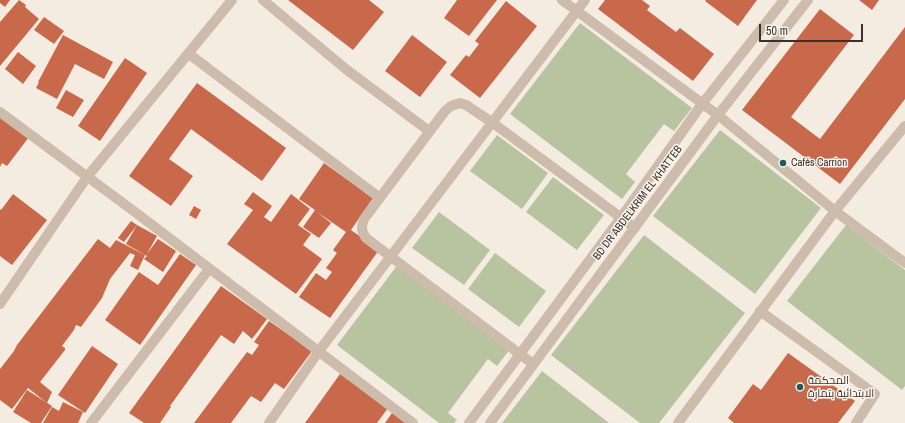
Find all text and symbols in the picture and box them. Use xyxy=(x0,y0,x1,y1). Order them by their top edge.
scale bar xyxy=(761,16,865,42)
text: 50 m xyxy=(766,23,788,39)
street label: BD DR ABDELKRIM EL KHATTEB xyxy=(591,143,685,263)
place label: Cafés Carrion xyxy=(791,156,847,170)
marker: Cafés Carrion xyxy=(778,158,788,168)
place label: المحكمة الابتدائية بتمارة xyxy=(808,374,874,400)
marker: المحكمة الابتدائية بتمارة xyxy=(795,382,805,392)

